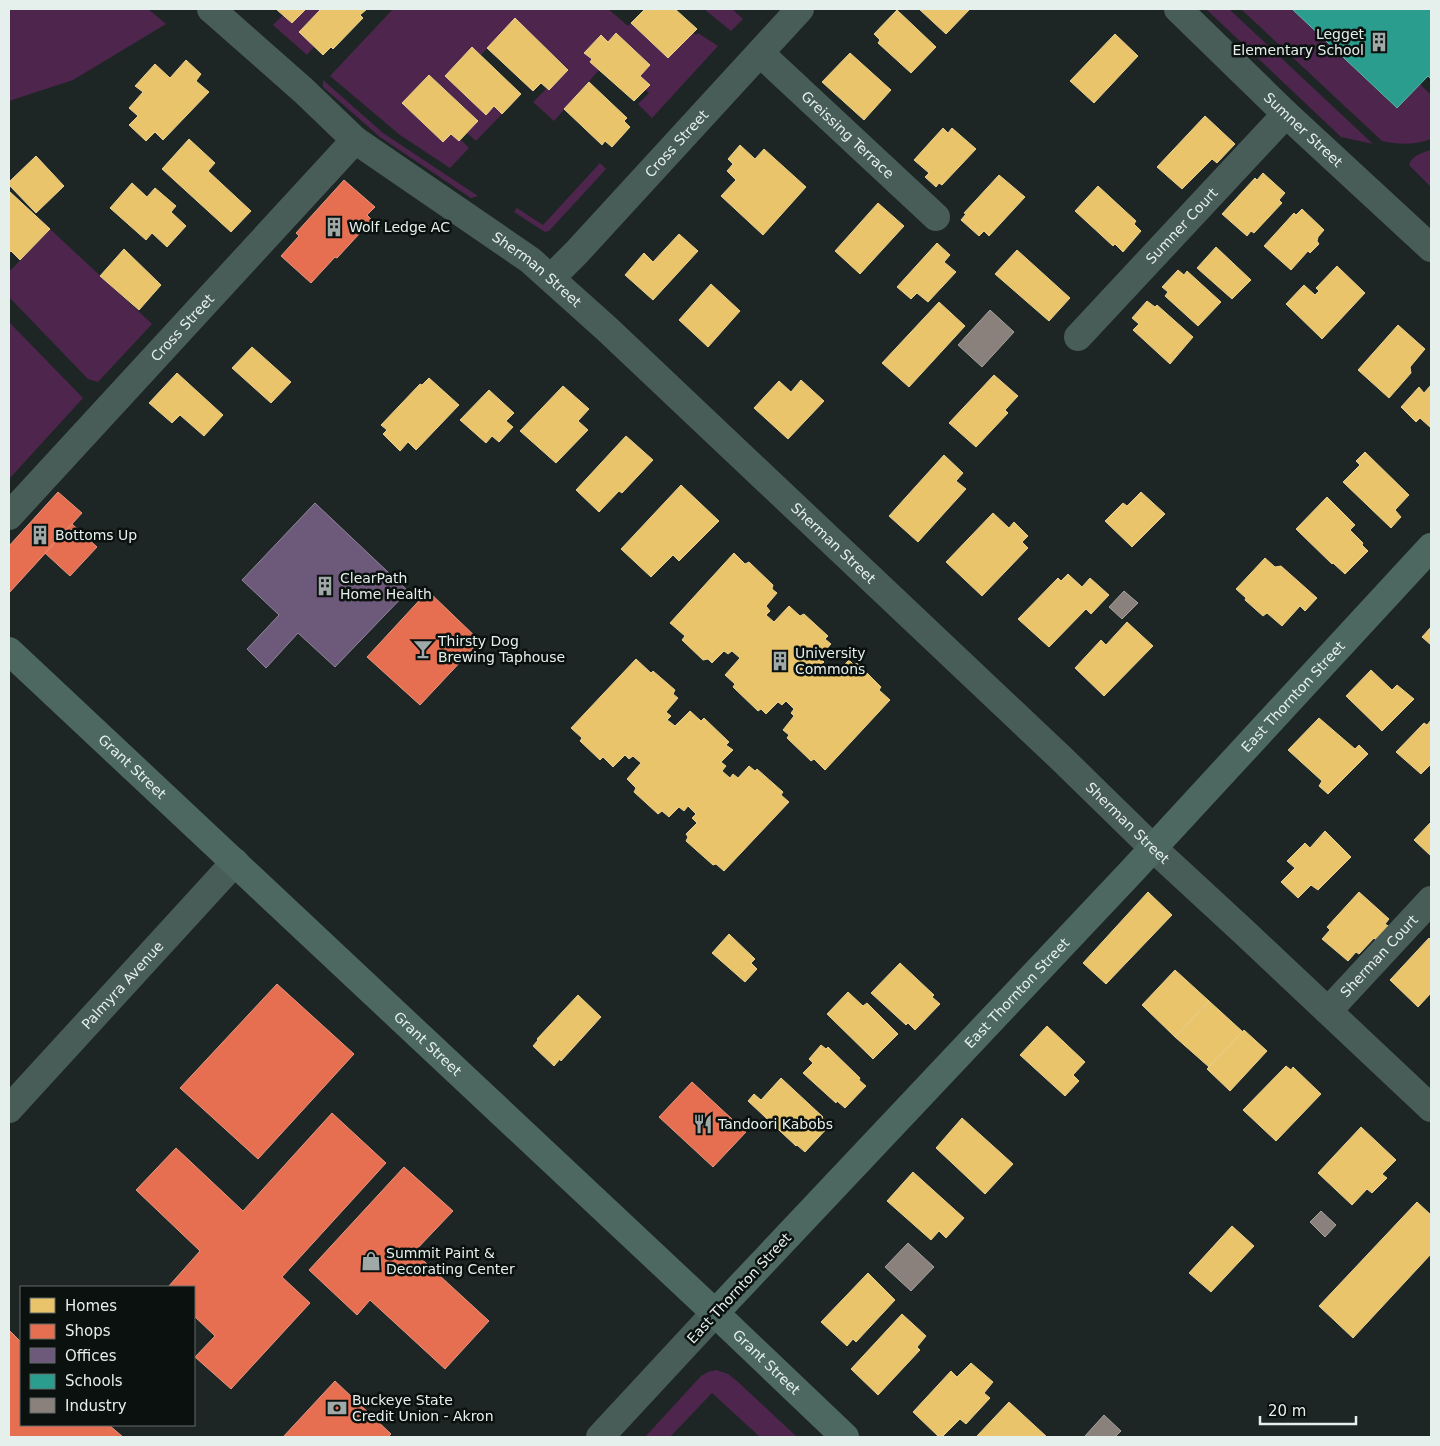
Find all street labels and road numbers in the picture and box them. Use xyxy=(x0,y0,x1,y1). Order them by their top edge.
street label: Greissing Terrace xyxy=(798,88,897,182)
street label: Sumner Street xyxy=(1261,89,1346,171)
street label: Cross Street xyxy=(642,106,712,180)
street label: Sumner Court xyxy=(1143,184,1221,267)
street label: Sherman Street xyxy=(489,229,585,310)
street label: Cross Street xyxy=(148,290,218,364)
street label: Sherman Street xyxy=(788,500,879,587)
street label: East Thornton Street xyxy=(1238,637,1348,755)
street label: Grant Street xyxy=(95,731,170,802)
street label: Sherman Street xyxy=(1083,779,1173,867)
street label: Sherman Court xyxy=(1337,911,1421,1000)
street label: East Thornton Street xyxy=(961,934,1073,1051)
street label: Palmyra Avenue xyxy=(78,938,166,1032)
street label: Grant Street xyxy=(391,1008,465,1079)
street label: East Thornton Street xyxy=(684,1229,795,1346)
street label: Grant Street xyxy=(730,1326,804,1398)

